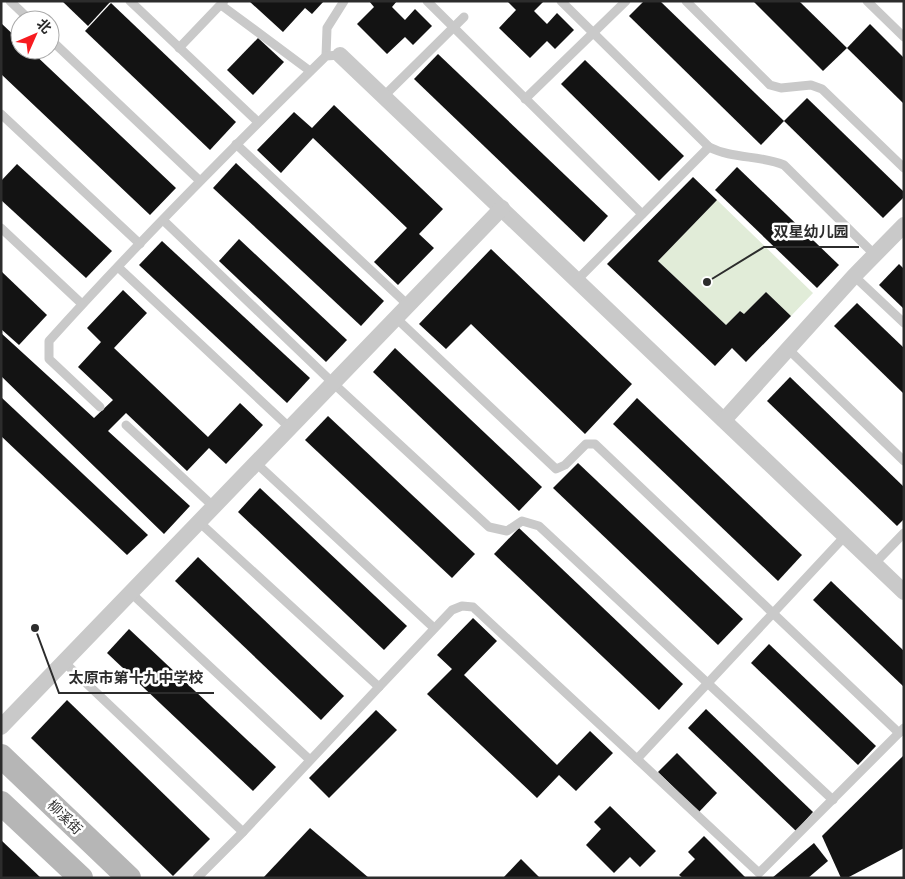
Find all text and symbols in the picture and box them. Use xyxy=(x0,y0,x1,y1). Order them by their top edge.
north arrow xyxy=(10,10,60,60)
text: 北 xyxy=(34,15,55,36)
callout: 双星幼儿园 xyxy=(764,217,859,247)
text: 双星幼儿园 xyxy=(773,223,849,241)
callout: 太原市第十九中学校 xyxy=(59,663,214,693)
text: 太原市第十九中学校 xyxy=(68,669,204,687)
street label: 柳溪街 xyxy=(44,797,86,837)

